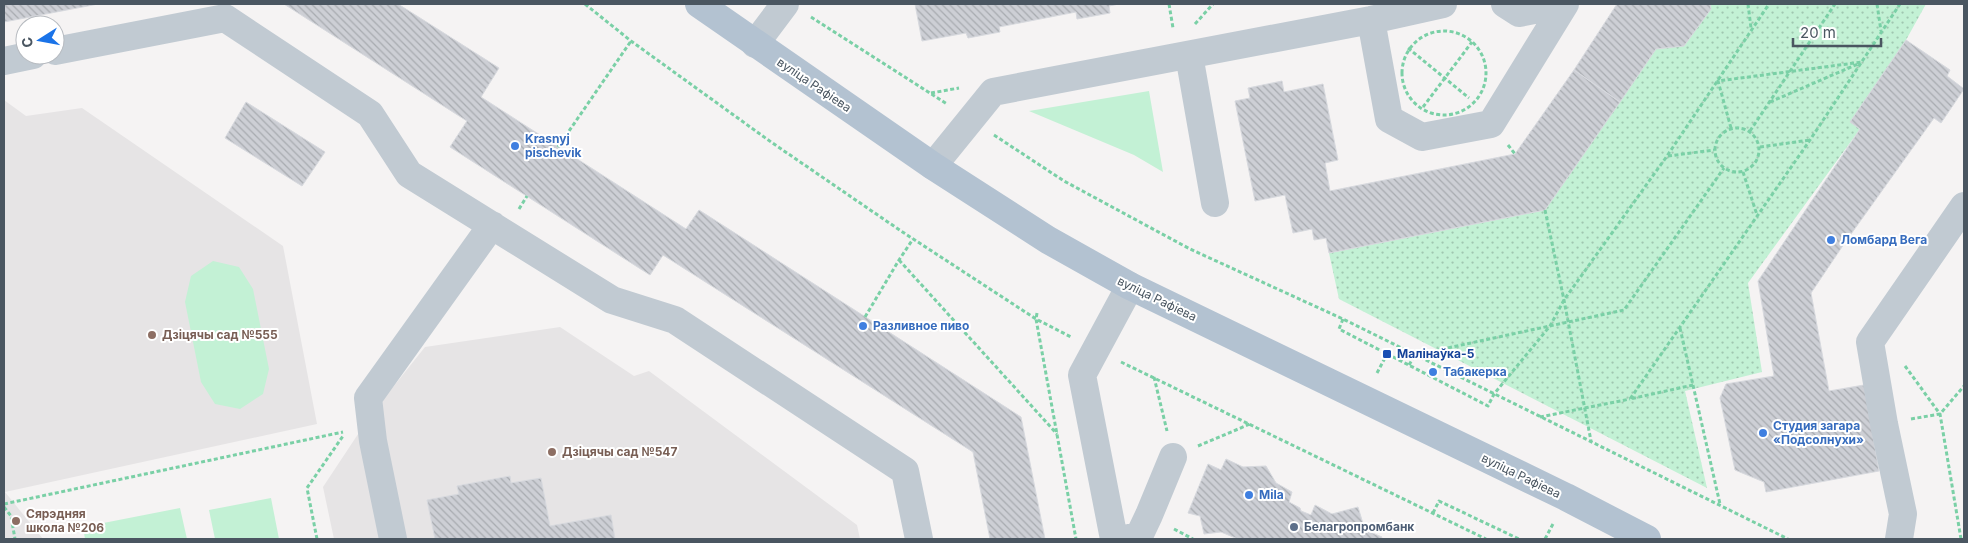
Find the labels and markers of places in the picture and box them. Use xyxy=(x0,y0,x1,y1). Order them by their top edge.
place label: Krasnyj pischevik xyxy=(525,131,581,160)
marker: Krasnyj pischevik xyxy=(509,140,521,152)
place label: Ломбард Вега xyxy=(1841,232,1927,247)
marker: Ломбард Вега xyxy=(1825,234,1837,246)
place label: Разливное пиво xyxy=(873,318,969,333)
marker: Разливное пиво xyxy=(857,320,869,332)
place label: Дзіцячы сад №555 xyxy=(162,327,278,342)
marker: Дзіцячы сад №555 xyxy=(146,329,158,341)
place label: Малінаўка-5 xyxy=(1397,346,1475,361)
marker: Малінаўка-5 xyxy=(1381,348,1393,360)
place label: Табакерка xyxy=(1443,364,1507,379)
marker: Табакерка xyxy=(1427,366,1439,378)
place label: Студия загара «Подсолнухи» xyxy=(1773,418,1864,447)
marker: Студия загара «Подсолнухи» xyxy=(1757,427,1769,439)
place label: Дзіцячы сад №547 xyxy=(562,444,677,459)
marker: Дзіцячы сад №547 xyxy=(546,446,558,458)
place label: Mila xyxy=(1259,487,1284,502)
marker: Mila xyxy=(1243,489,1255,501)
place label: Сярэдняя школа №206 xyxy=(26,506,104,535)
marker: Сярэдняя школа №206 xyxy=(10,515,22,527)
place label: Белагропромбанк xyxy=(1304,519,1414,534)
marker: Белагропромбанк xyxy=(1288,521,1300,533)

